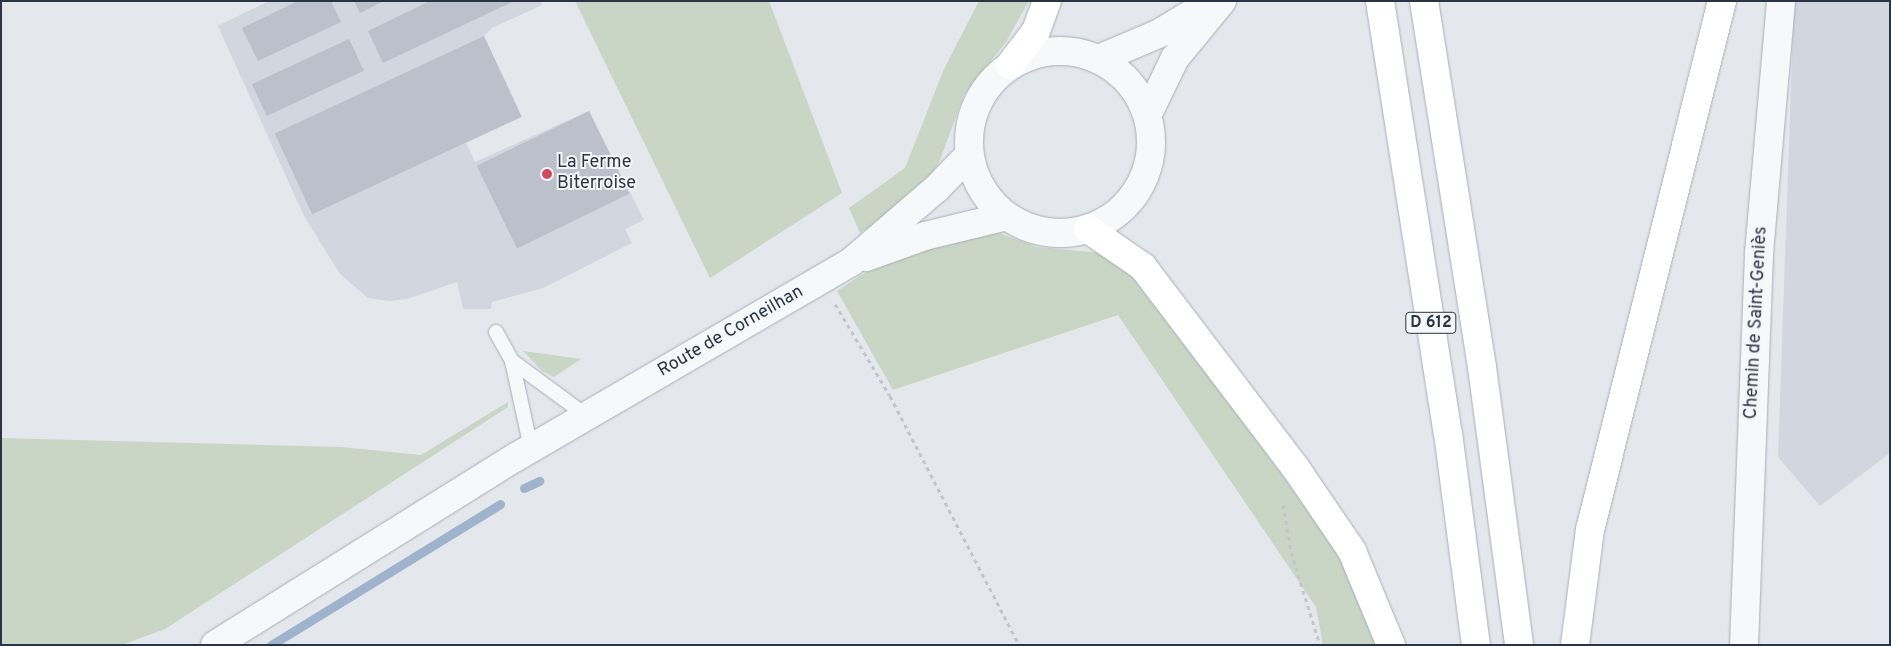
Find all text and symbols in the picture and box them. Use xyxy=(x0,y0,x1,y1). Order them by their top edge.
place label: La Ferme Biterroise xyxy=(557,153,636,195)
marker: La Ferme Biterroise xyxy=(541,168,553,180)
street label: Chemin de Saint-Geniès xyxy=(1741,226,1773,420)
street label: Route de Corneilhan xyxy=(654,282,808,382)
road number: D 612 xyxy=(1405,309,1457,336)

